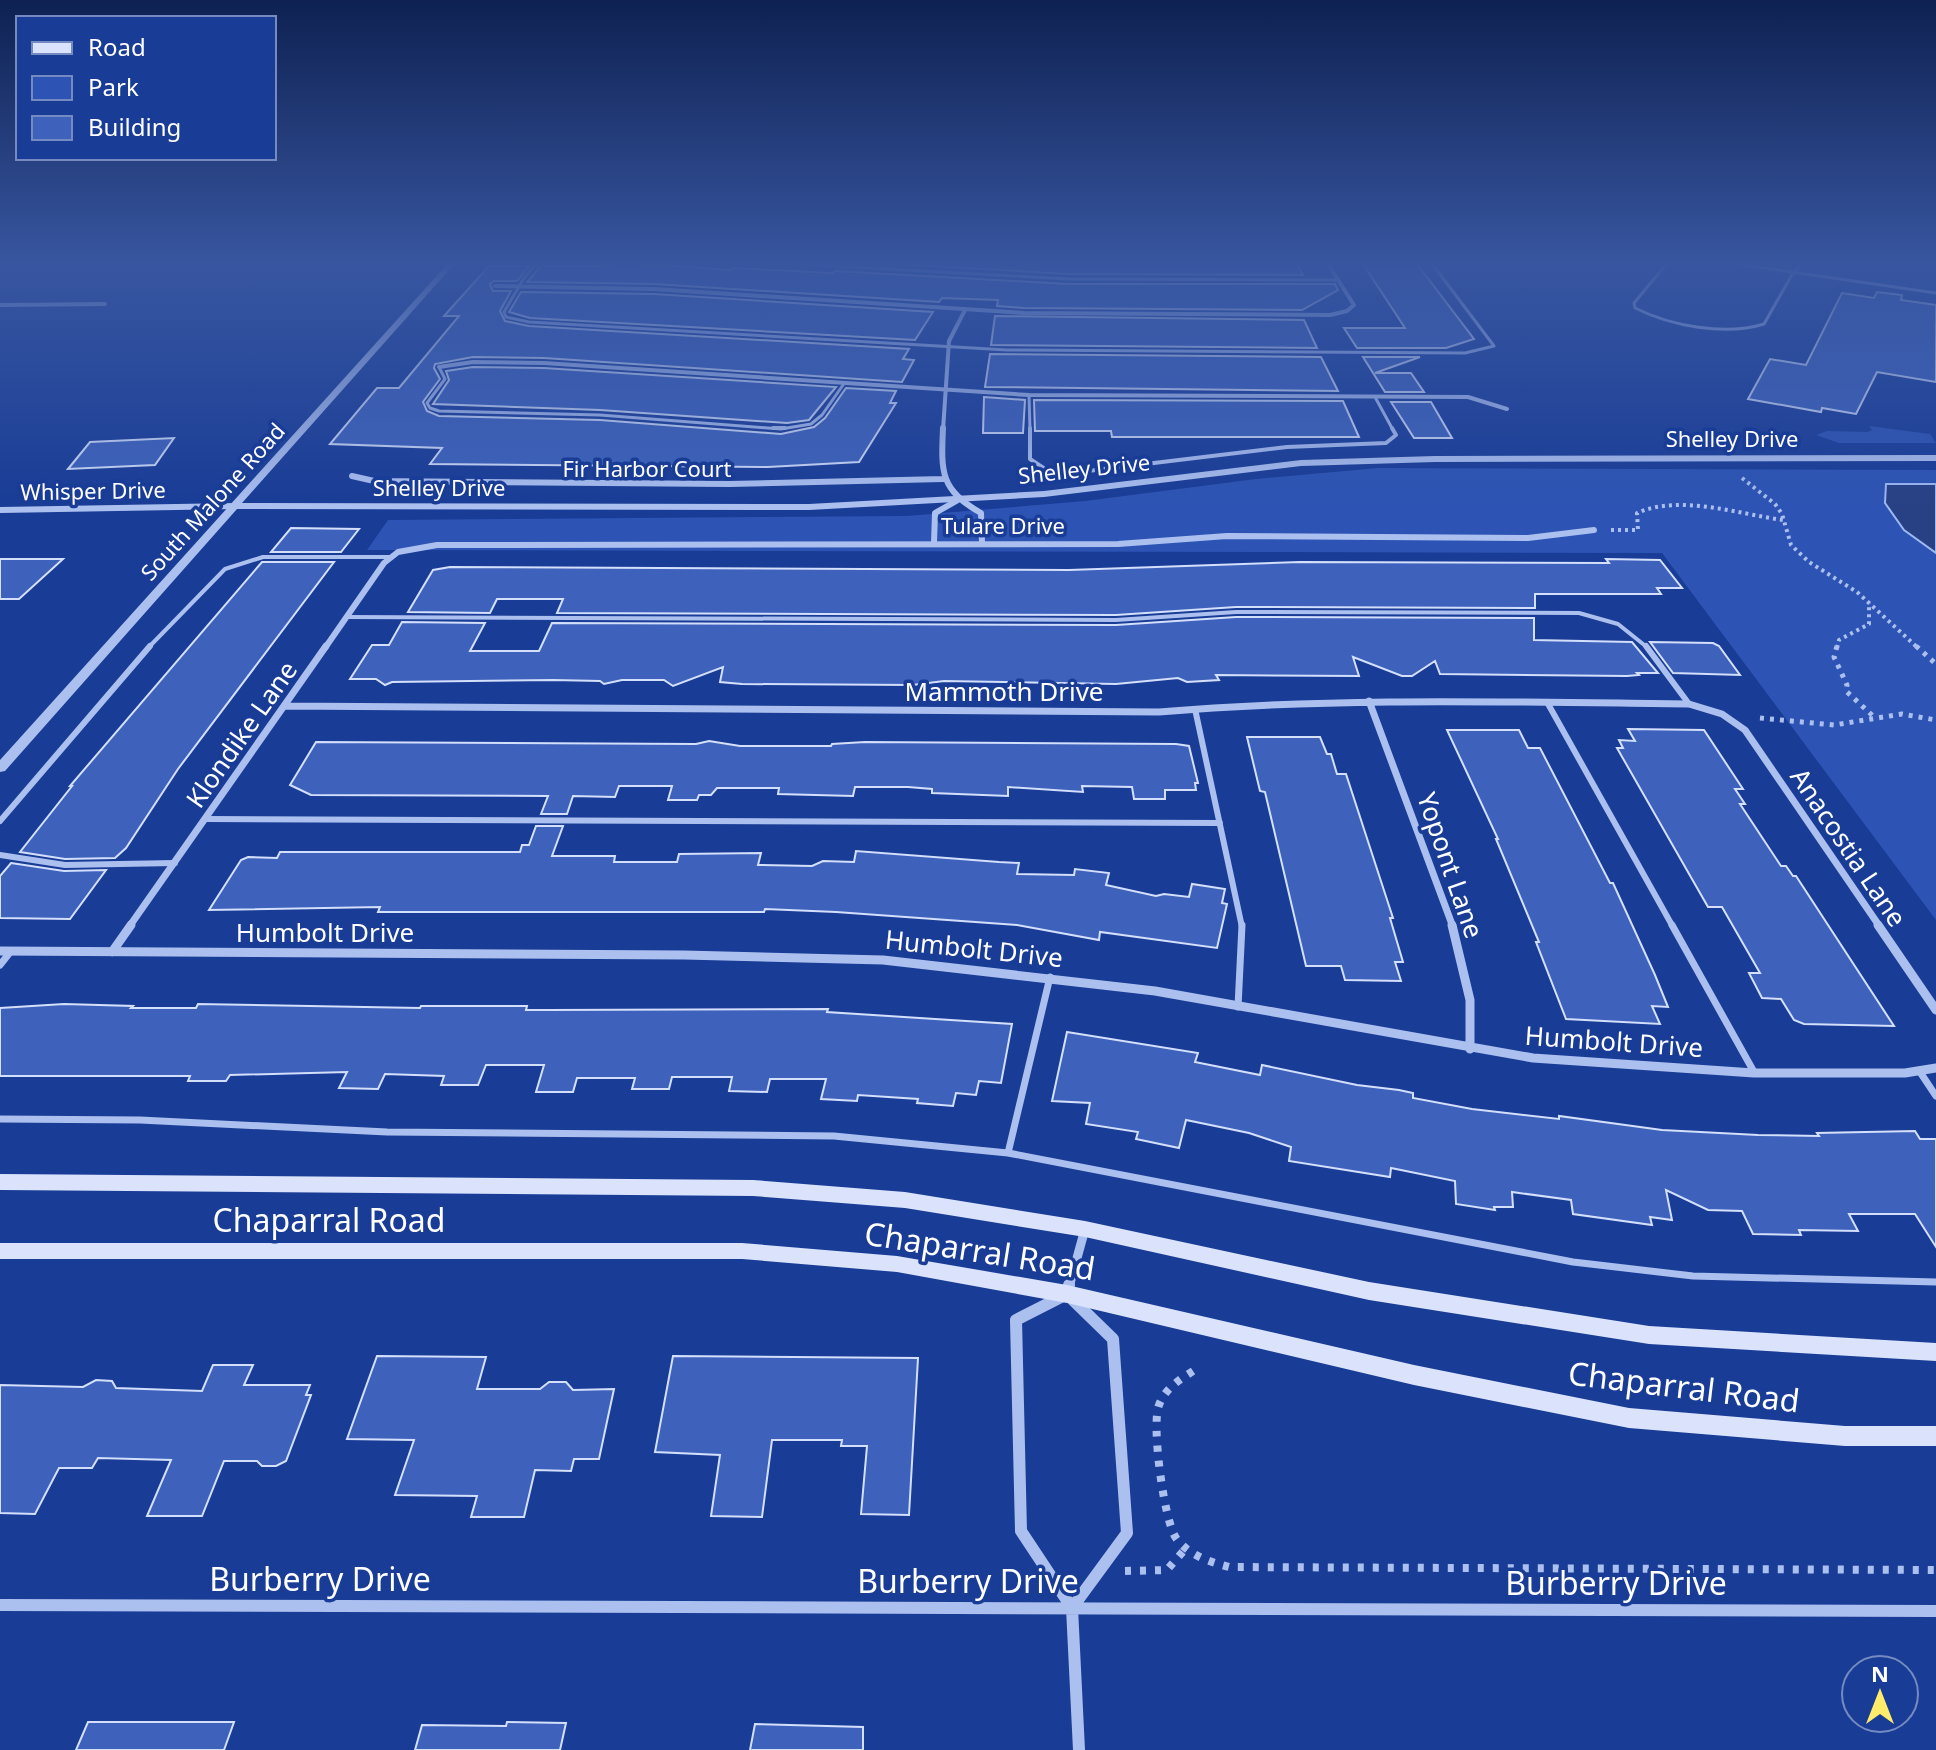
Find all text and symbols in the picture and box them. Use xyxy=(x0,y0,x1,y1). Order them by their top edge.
legend xyxy=(16,16,276,160)
text: Road xyxy=(88,30,146,63)
text: Park xyxy=(88,70,139,103)
text: Building xyxy=(88,110,181,143)
street label: South Malone Road xyxy=(133,416,291,586)
street label: Shelley Drive xyxy=(1666,423,1798,453)
street label: Shelley Drive xyxy=(1016,446,1152,490)
street label: Fir Harbor Court xyxy=(562,453,732,483)
street label: Shelley Drive xyxy=(373,472,505,502)
street label: Whisper Drive xyxy=(20,474,166,506)
street label: Tulare Drive xyxy=(941,510,1065,540)
street label: Klondike Lane xyxy=(177,653,305,815)
street label: Mammoth Drive xyxy=(904,673,1104,709)
street label: Anacostia Lane xyxy=(1783,761,1915,933)
street label: Yopont Lane xyxy=(1409,787,1493,943)
street label: Humbolt Drive xyxy=(236,914,414,950)
street label: Humbolt Drive xyxy=(883,921,1065,975)
street label: Humbolt Drive xyxy=(1524,1017,1704,1065)
street label: Chaparral Road xyxy=(213,1198,445,1241)
street label: Chaparral Road xyxy=(862,1211,1098,1289)
street label: Chaparral Road xyxy=(1566,1350,1802,1422)
street label: Burberry Drive xyxy=(209,1557,431,1600)
street label: Burberry Drive xyxy=(857,1559,1079,1602)
street label: Burberry Drive xyxy=(1505,1561,1727,1604)
north arrow xyxy=(1840,1654,1920,1734)
text: N xyxy=(1871,1658,1889,1688)

